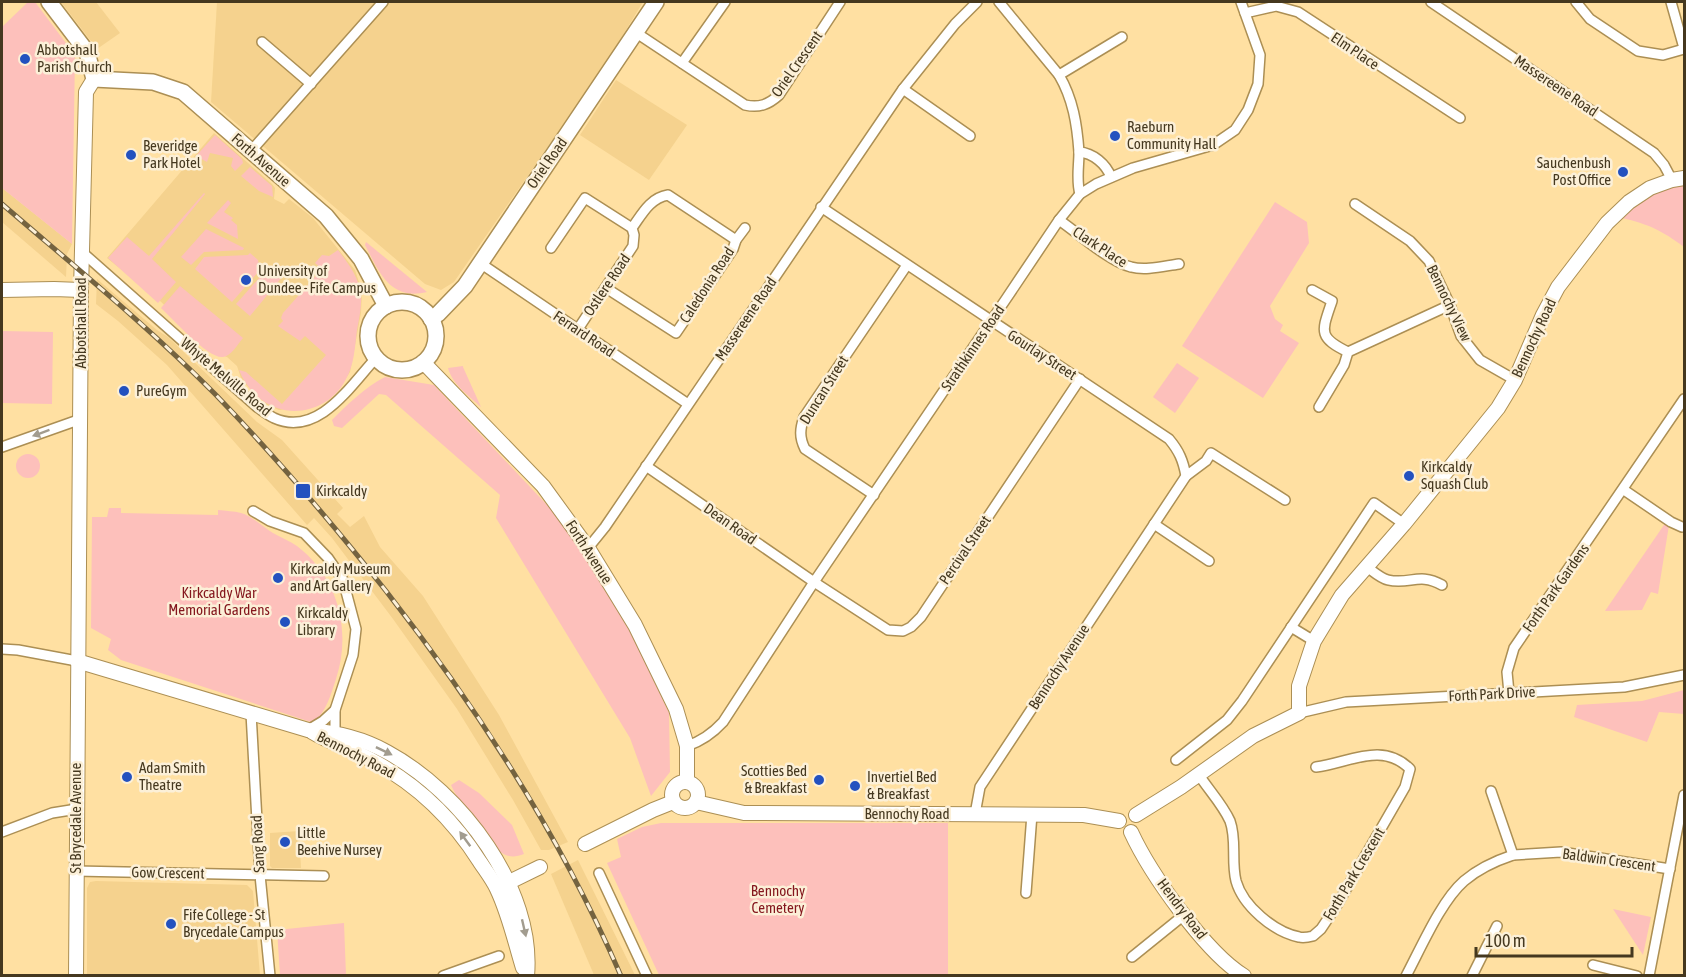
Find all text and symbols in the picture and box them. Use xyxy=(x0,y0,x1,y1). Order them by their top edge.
street label: Oriel Crescent xyxy=(768,27,826,100)
street label: Elm Place xyxy=(1328,28,1383,73)
place label: Abbotshall Parish Church xyxy=(37,41,112,75)
street label: Massereene Road xyxy=(1511,51,1601,120)
marker: Abbotshall Parish Church xyxy=(18,52,32,66)
place label: Raeburn Community Hall xyxy=(1127,118,1217,152)
marker: Raeburn Community Hall xyxy=(1108,129,1122,143)
street label: Forth Avenue xyxy=(228,130,294,190)
street label: Oriel Road xyxy=(523,134,570,191)
place label: Beveridge Park Hotel xyxy=(143,137,201,171)
marker: Beveridge Park Hotel xyxy=(124,148,138,162)
place label: Sauchenbush Post Office xyxy=(1537,154,1611,188)
marker: Sauchenbush Post Office xyxy=(1616,165,1630,179)
street label: Clark Place xyxy=(1070,223,1131,271)
street label: Caledonia Road xyxy=(676,244,737,326)
street label: Ostlere Road xyxy=(580,251,633,319)
place label: University of Dundee - Fife Campus xyxy=(258,262,376,296)
street label: Bennochy View xyxy=(1424,262,1475,344)
marker: University of Dundee - Fife Campus xyxy=(239,273,253,287)
street label: Massereene Road xyxy=(711,274,780,364)
street label: Abbotshall Road xyxy=(72,277,89,369)
street label: Bennochy Road xyxy=(1508,296,1559,380)
street label: Strathkinnes Road xyxy=(938,301,1008,394)
street label: Ferrard Road xyxy=(550,307,618,360)
street label: Gourlay Street xyxy=(1005,326,1080,383)
street label: Whyte Melville Road xyxy=(178,334,275,419)
street label: Duncan Street xyxy=(796,352,851,427)
place label: PureGym xyxy=(136,382,187,399)
marker: PureGym xyxy=(117,384,131,398)
one-way arrow xyxy=(32,429,50,439)
place label: Kirkcaldy Squash Club xyxy=(1421,458,1488,492)
marker: Kirkcaldy Squash Club xyxy=(1402,469,1416,483)
marker: Kirkcaldy xyxy=(294,482,312,500)
place label: Kirkcaldy xyxy=(316,482,367,499)
street label: Dean Road xyxy=(701,499,760,548)
street label: Percival Street xyxy=(935,512,994,587)
street label: Forth Avenue xyxy=(563,517,616,587)
street label: Forth Park Gardens xyxy=(1519,540,1592,635)
place label: Kirkcaldy Museum and Art Gallery xyxy=(290,560,391,594)
marker: Kirkcaldy Museum and Art Gallery xyxy=(271,571,285,585)
park label: Kirkcaldy War Memorial Gardens xyxy=(168,584,270,618)
place label: Kirkcaldy Library xyxy=(297,604,348,638)
marker: Kirkcaldy Library xyxy=(278,615,292,629)
street label: Bennochy Avenue xyxy=(1025,621,1093,712)
street label: Forth Park Drive xyxy=(1448,683,1536,704)
street label: Bennochy Road xyxy=(314,728,398,781)
one-way arrow xyxy=(375,746,392,755)
place label: Adam Smith Theatre xyxy=(139,759,205,793)
street label: St Brycedale Avenue xyxy=(67,762,84,873)
place label: Scotties Bed & Breakfast xyxy=(741,762,807,796)
place label: Invertiel Bed & Breakfast xyxy=(867,768,937,802)
marker: Adam Smith Theatre xyxy=(120,770,134,784)
marker: Scotties Bed & Breakfast xyxy=(812,773,826,787)
marker: Invertiel Bed & Breakfast xyxy=(848,779,862,793)
street label: Bennochy Road xyxy=(864,805,950,822)
street label: Sang Road xyxy=(248,815,267,873)
place label: Little Beehive Nursey xyxy=(297,824,382,858)
street label: Forth Park Crescent xyxy=(1319,824,1388,923)
one-way arrow xyxy=(459,832,471,848)
marker: Little Beehive Nursey xyxy=(278,835,292,849)
street label: Baldwin Crescent xyxy=(1561,845,1657,874)
street label: Gow Crescent xyxy=(131,863,205,882)
street label: Hendry Road xyxy=(1154,875,1211,942)
park label: Bennochy Cemetery xyxy=(751,882,805,916)
place label: Fife College - St Brycedale Campus xyxy=(183,906,284,940)
marker: Fife College - St Brycedale Campus xyxy=(164,917,178,931)
one-way arrow xyxy=(519,919,529,937)
scale bar xyxy=(1476,920,1632,958)
text: 100 m xyxy=(1485,930,1526,951)

